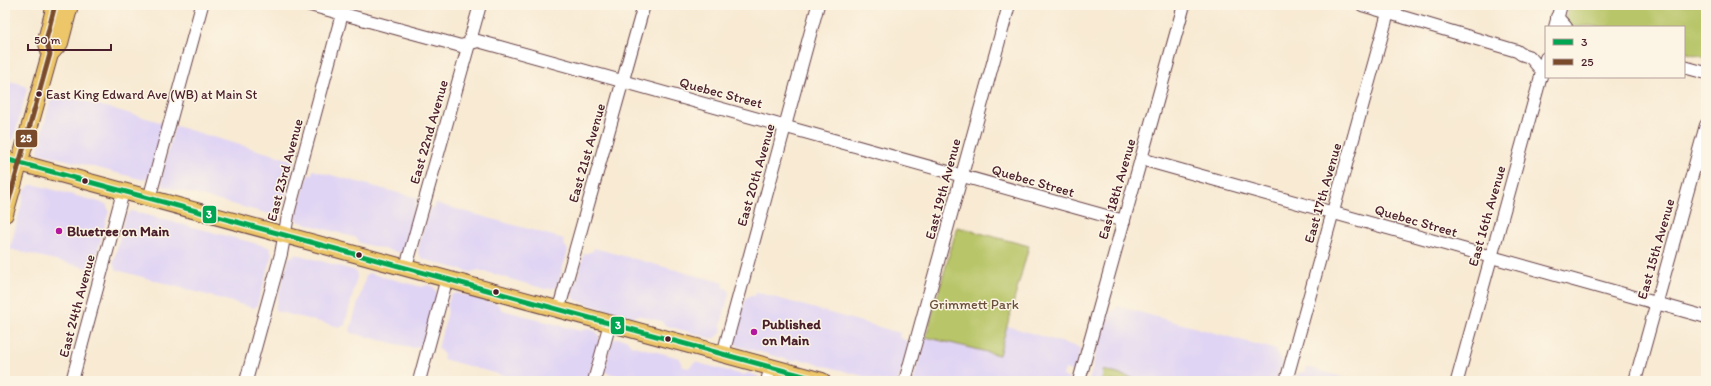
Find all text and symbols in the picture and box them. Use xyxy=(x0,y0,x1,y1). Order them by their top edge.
scale bar xyxy=(28,26,111,52)
legend xyxy=(1545,26,1685,78)
text: 50 m xyxy=(34,33,60,47)
text: 3 xyxy=(1581,35,1588,49)
text: 25 xyxy=(1581,55,1594,69)
street label: Quebec Street xyxy=(678,74,764,112)
street label: East 22nd Avenue xyxy=(406,78,452,186)
place label: East King Edward Ave (WB) at Main St xyxy=(46,87,258,102)
marker: East King Edward Ave (WB) at Main St xyxy=(34,89,44,99)
street label: East 21st Avenue xyxy=(565,101,609,205)
street label: East 23rd Avenue xyxy=(263,117,307,223)
street label: East 20th Avenue xyxy=(733,121,779,228)
line badge: 25 xyxy=(15,129,38,148)
text: 25 xyxy=(20,132,32,145)
street label: East 19th Avenue xyxy=(921,136,965,241)
street label: East 18th Avenue xyxy=(1094,136,1140,241)
street label: East 17th Avenue xyxy=(1301,141,1345,245)
street label: Quebec Street xyxy=(990,161,1076,201)
street label: East 16th Avenue xyxy=(1465,163,1510,268)
unlabelled marker xyxy=(80,176,90,186)
street label: East 15th Avenue xyxy=(1634,196,1679,301)
street label: Quebec Street xyxy=(1373,201,1459,241)
line badge: 3 xyxy=(202,205,217,224)
text: 3 xyxy=(206,208,212,221)
place label: Bluetree on Main xyxy=(67,223,170,240)
marker: Bluetree on Main xyxy=(54,226,64,236)
unlabelled marker xyxy=(354,250,364,260)
street label: East 24th Avenue xyxy=(55,252,99,359)
unlabelled marker xyxy=(491,287,501,297)
park label: Grimmett Park xyxy=(929,296,1019,313)
line badge: 3 xyxy=(610,316,625,335)
place label: Published on Main xyxy=(762,316,821,349)
text: 3 xyxy=(615,319,621,332)
marker: Published on Main xyxy=(749,327,759,337)
unlabelled marker xyxy=(663,334,673,344)

